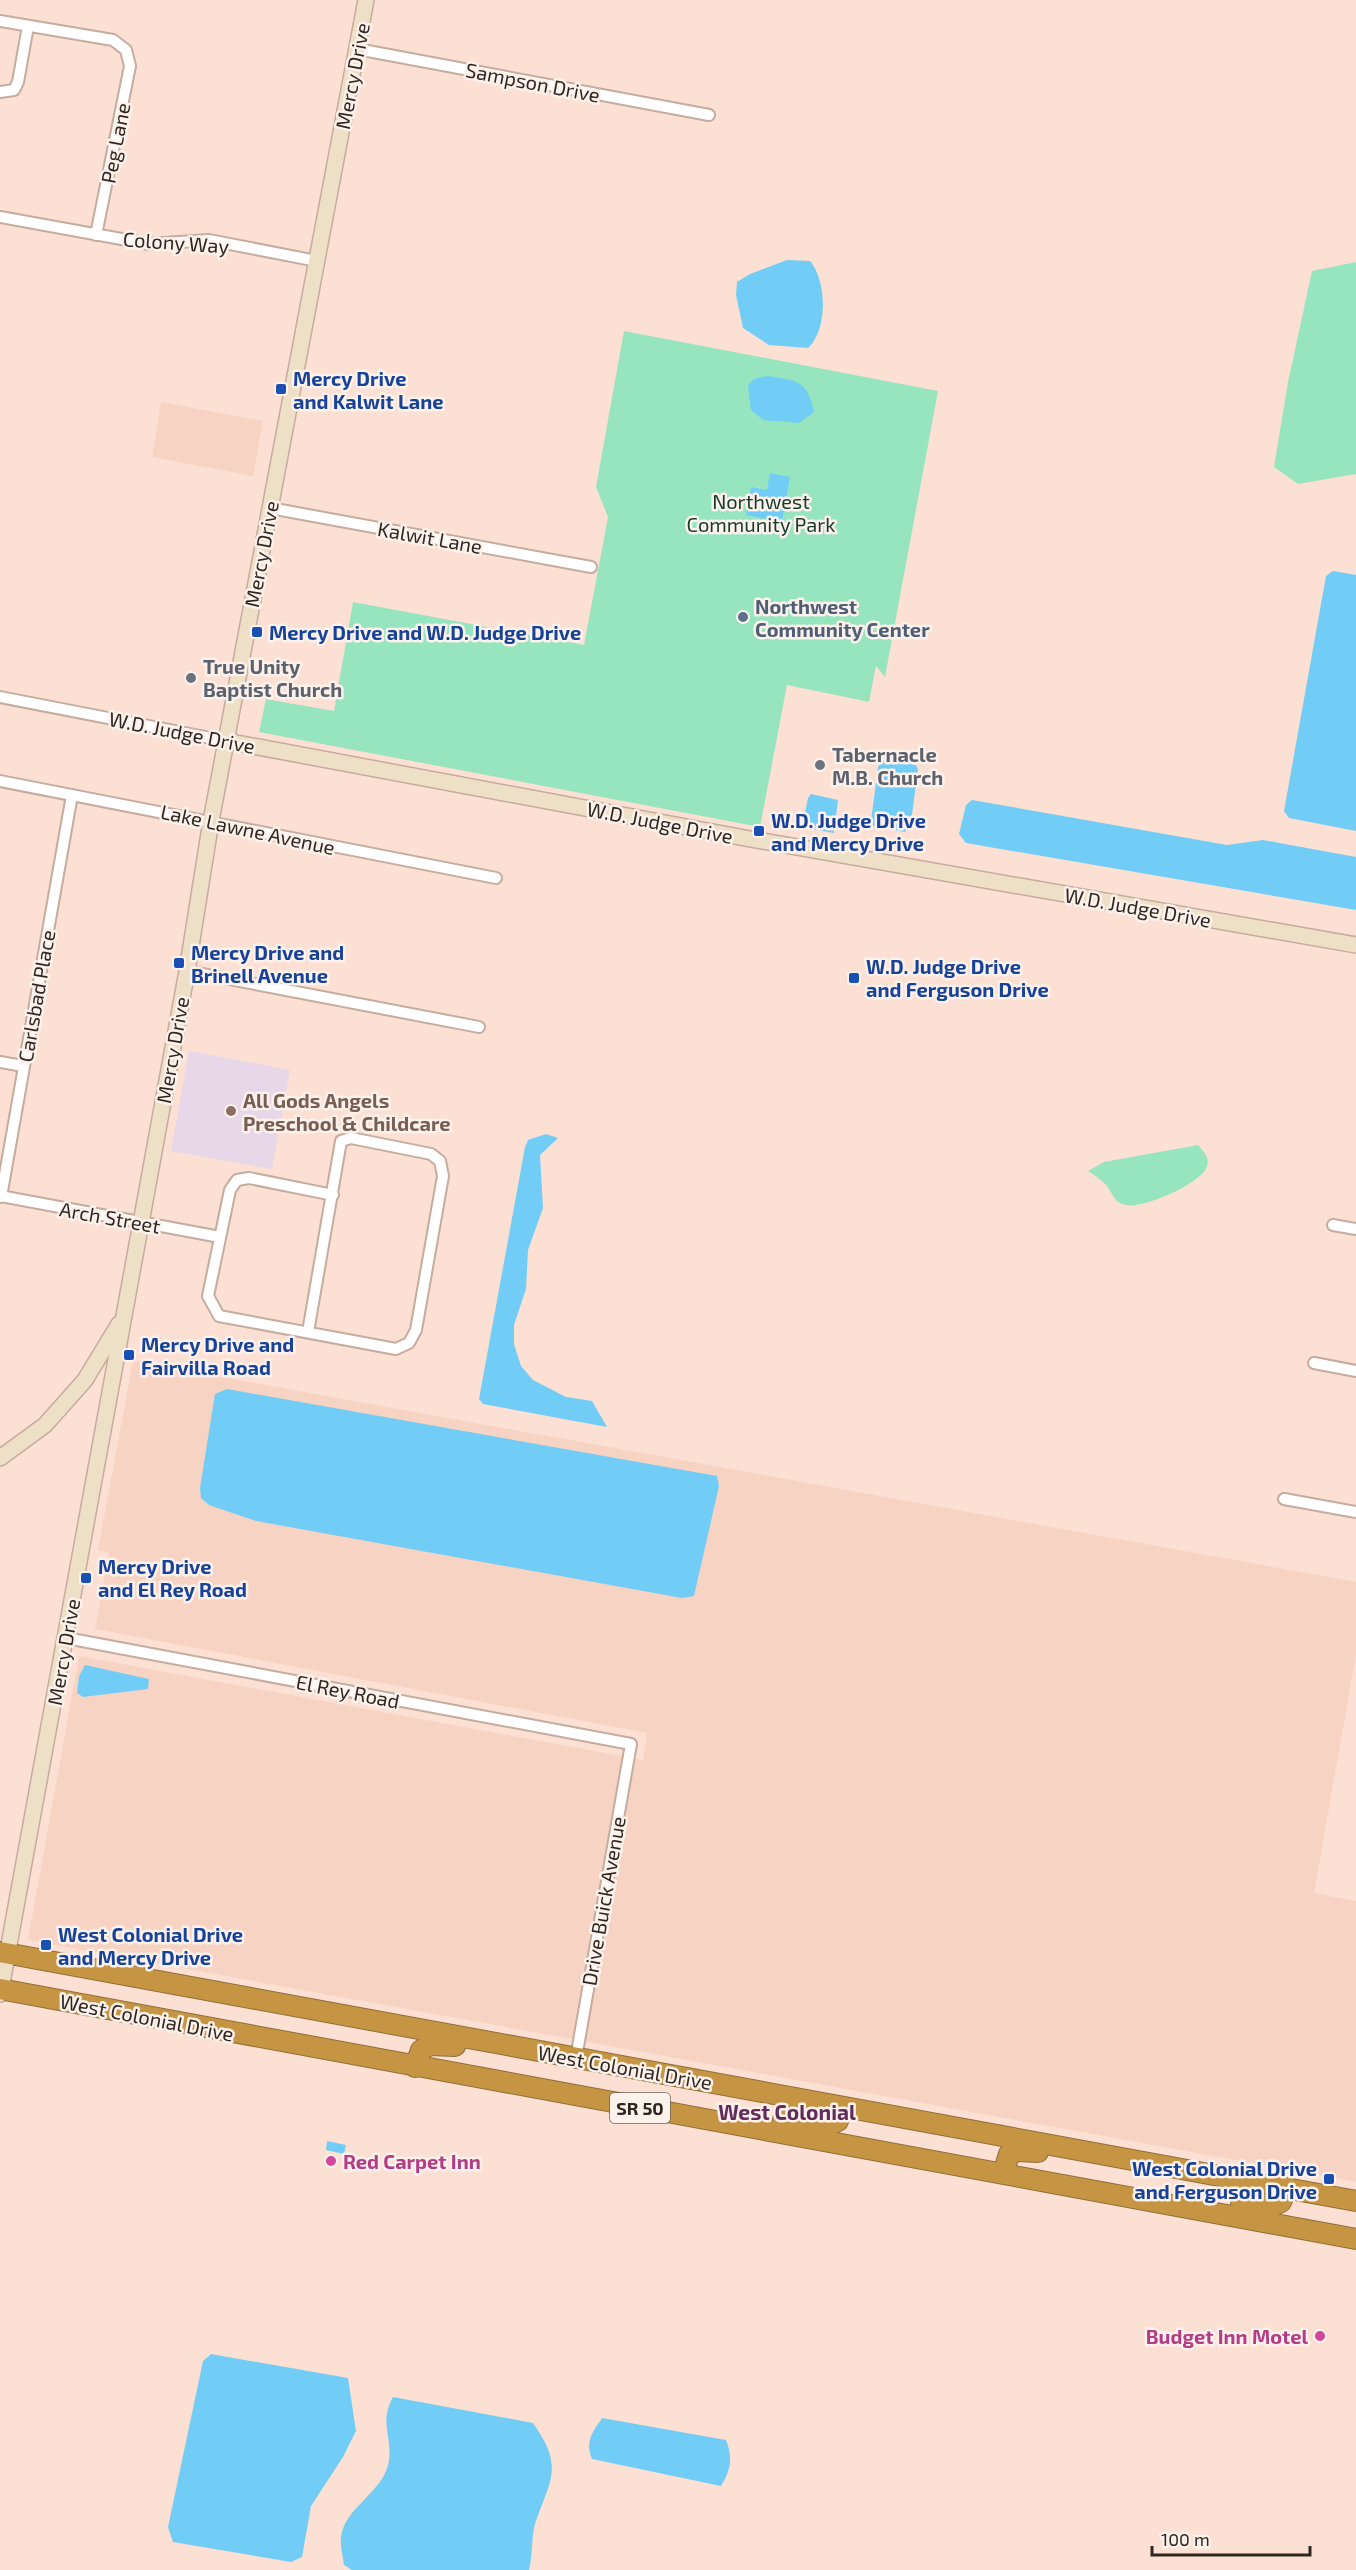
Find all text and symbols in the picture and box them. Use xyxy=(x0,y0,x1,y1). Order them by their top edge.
street label: Mercy Drive xyxy=(330,21,374,131)
street label: Sampson Drive xyxy=(464,57,602,107)
street label: Peg Lane xyxy=(95,101,135,185)
street label: Colony Way xyxy=(122,226,230,258)
place label: Mercy Drive and Kalwit Lane xyxy=(293,366,443,413)
marker: Mercy Drive and Kalwit Lane xyxy=(274,382,288,396)
park label: Northwest Community Park xyxy=(687,489,835,536)
street label: Mercy Drive xyxy=(239,499,283,609)
street label: Kalwit Lane xyxy=(376,516,484,558)
place label: Northwest Community Center xyxy=(755,594,930,642)
marker: Northwest Community Center xyxy=(736,610,750,624)
place label: Mercy Drive and W.D. Judge Drive xyxy=(269,620,581,645)
marker: Mercy Drive and W.D. Judge Drive xyxy=(250,625,264,639)
place label: True Unity Baptist Church xyxy=(203,654,342,701)
marker: True Unity Baptist Church xyxy=(184,671,198,685)
street label: W.D. Judge Drive xyxy=(107,706,257,758)
place label: Tabernacle M.B. Church xyxy=(832,742,943,789)
marker: Tabernacle M.B. Church xyxy=(813,758,827,772)
street label: W.D. Judge Drive xyxy=(585,796,735,848)
street label: Lake Lawne Avenue xyxy=(159,799,337,859)
place label: W.D. Judge Drive and Mercy Drive xyxy=(771,808,926,856)
marker: W.D. Judge Drive and Mercy Drive xyxy=(752,824,766,838)
street label: W.D. Judge Drive xyxy=(1063,882,1213,932)
street label: Carlsbad Place xyxy=(13,928,59,1064)
place label: Mercy Drive and Brinell Avenue xyxy=(191,940,344,987)
place label: W.D. Judge Drive and Ferguson Drive xyxy=(866,954,1049,1001)
marker: Mercy Drive and Brinell Avenue xyxy=(172,956,186,970)
marker: W.D. Judge Drive and Ferguson Drive xyxy=(847,971,861,985)
street label: Mercy Drive xyxy=(151,995,193,1105)
place label: All Gods Angels Preschool & Childcare xyxy=(243,1088,451,1135)
marker: All Gods Angels Preschool & Childcare xyxy=(224,1104,238,1118)
street label: Arch Street xyxy=(58,1196,163,1238)
place label: Mercy Drive and Fairvilla Road xyxy=(141,1332,294,1379)
marker: Mercy Drive and Fairvilla Road xyxy=(122,1348,136,1362)
place label: Mercy Drive and El Rey Road xyxy=(98,1554,247,1602)
marker: Mercy Drive and El Rey Road xyxy=(79,1571,93,1585)
street label: Mercy Drive xyxy=(42,1597,84,1707)
street label: El Rey Road xyxy=(294,1669,402,1713)
street label: Drive Buick Avenue xyxy=(576,1814,630,1988)
place label: West Colonial Drive and Mercy Drive xyxy=(58,1922,243,1970)
marker: West Colonial Drive and Mercy Drive xyxy=(39,1938,53,1952)
street label: West Colonial Drive xyxy=(58,1988,236,2046)
street label: West Colonial Drive xyxy=(536,2040,714,2094)
road number: SR 50 xyxy=(610,2093,670,2123)
district label: West Colonial xyxy=(718,2099,856,2124)
place label: Red Carpet Inn xyxy=(343,2149,481,2173)
marker: Red Carpet Inn xyxy=(324,2154,338,2168)
place label: West Colonial Drive and Ferguson Drive xyxy=(1132,2156,1317,2203)
marker: West Colonial Drive and Ferguson Drive xyxy=(1322,2172,1336,2186)
place label: Budget Inn Motel xyxy=(1146,2324,1308,2348)
marker: Budget Inn Motel xyxy=(1313,2329,1327,2343)
scale bar xyxy=(1152,2519,1310,2557)
text: 100 m xyxy=(1161,2528,1210,2550)

